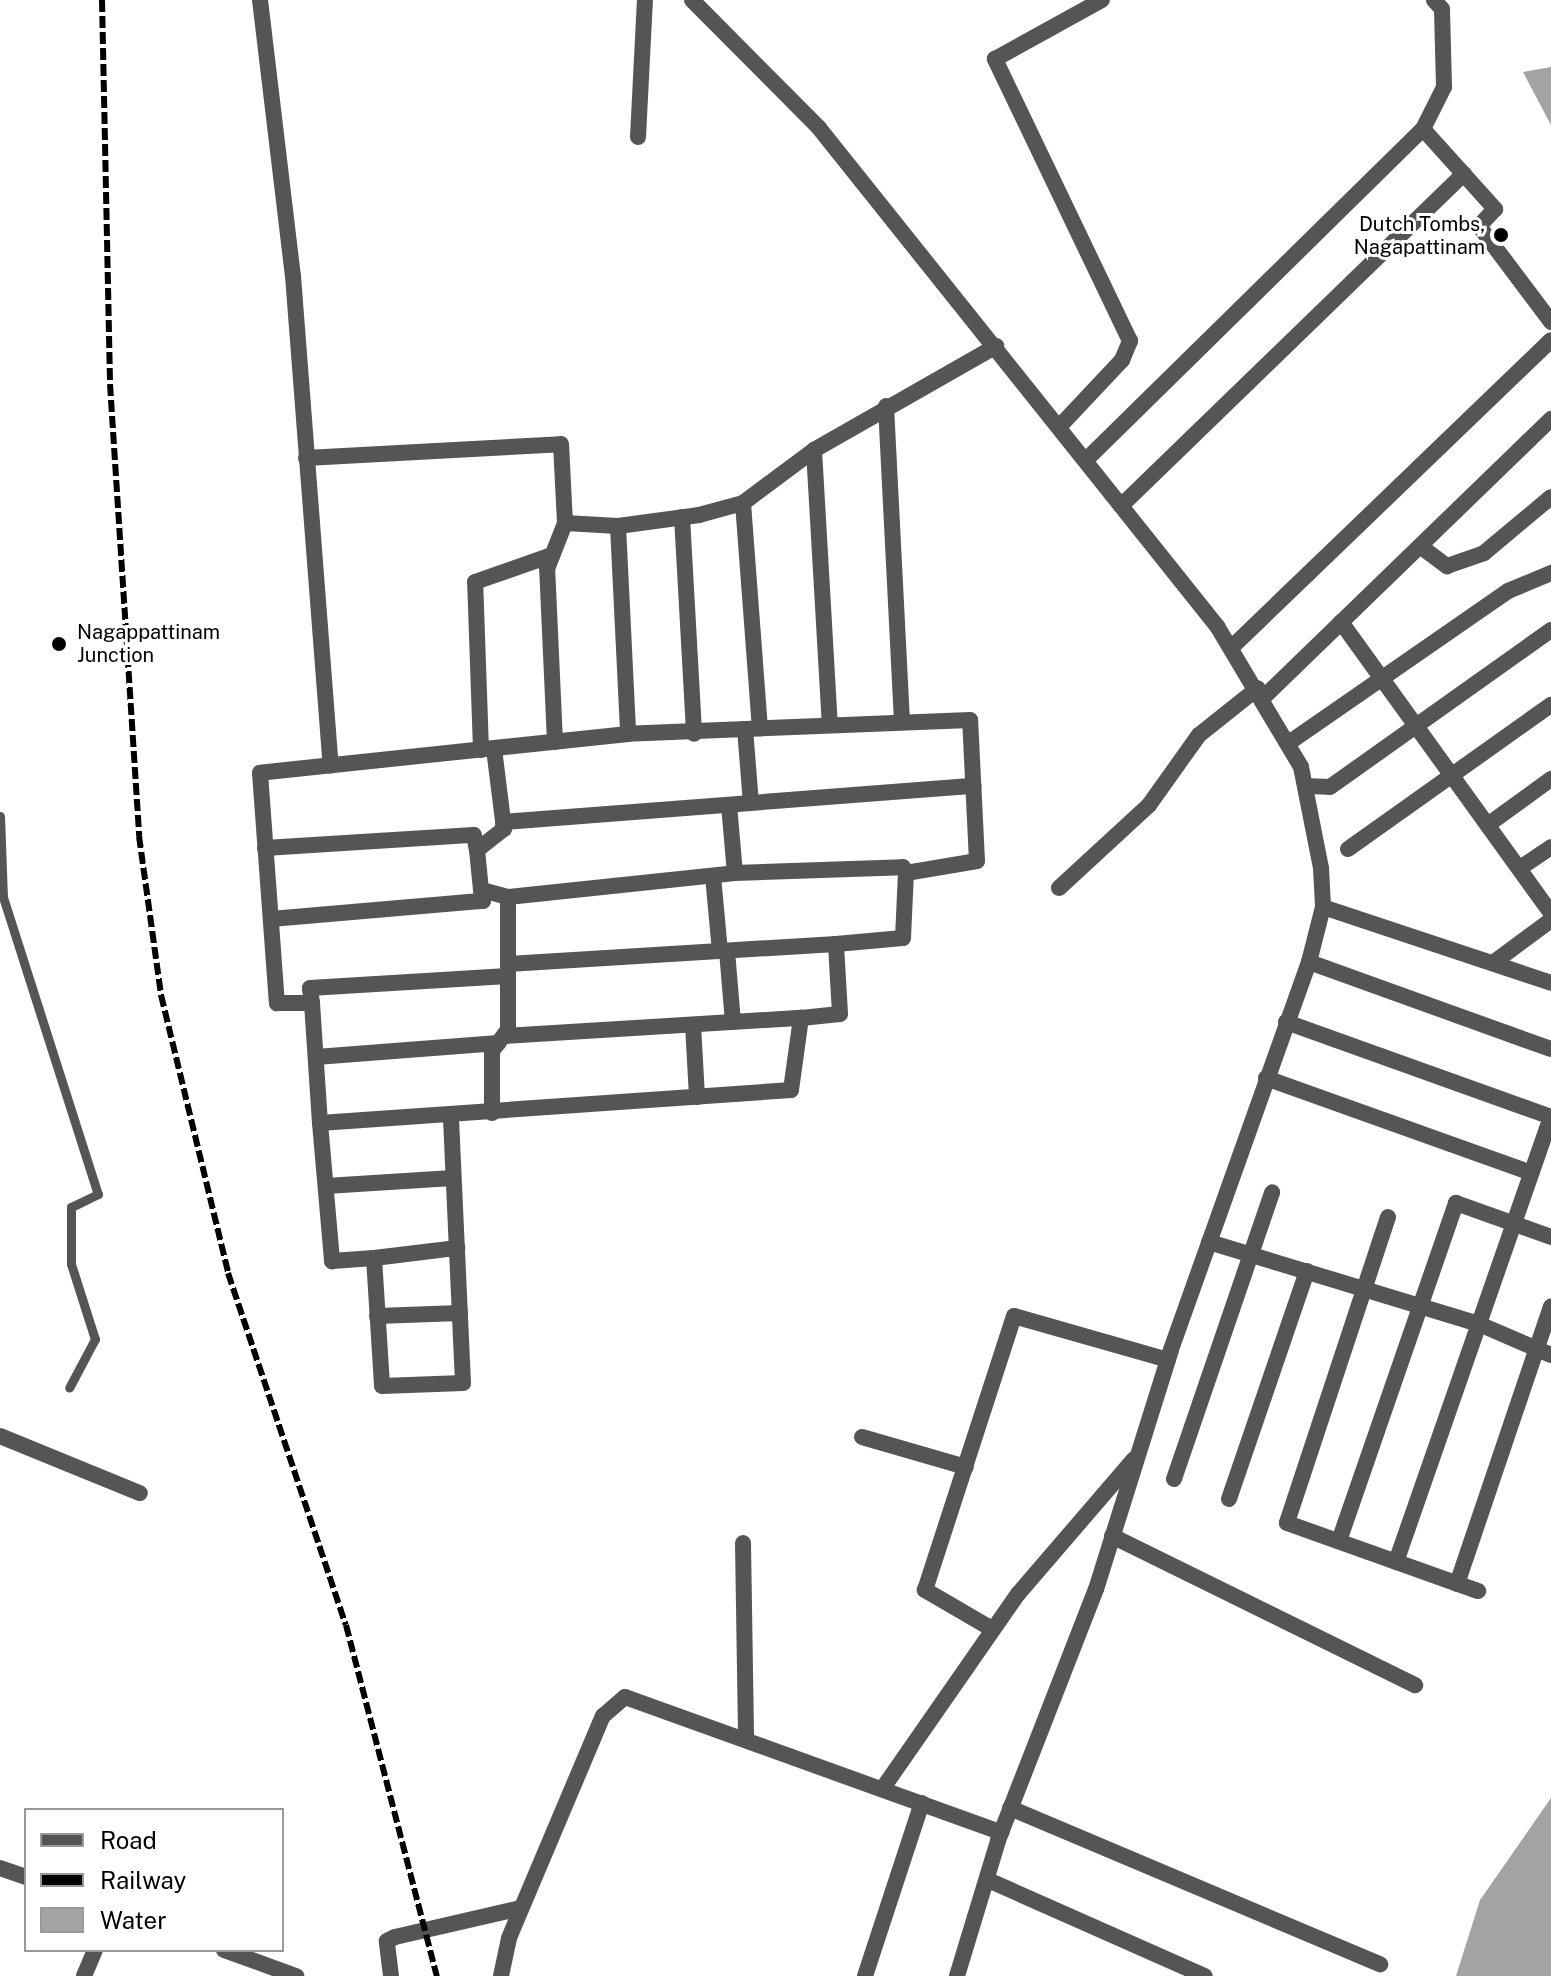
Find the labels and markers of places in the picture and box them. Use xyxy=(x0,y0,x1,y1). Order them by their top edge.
place label: Dutch Tombs, Nagapattinam xyxy=(1354,212,1485,259)
marker: Dutch Tombs, Nagapattinam xyxy=(1492,226,1510,244)
place label: Nagappattinam Junction xyxy=(77,620,220,667)
marker: Nagappattinam Junction xyxy=(48,633,70,655)

